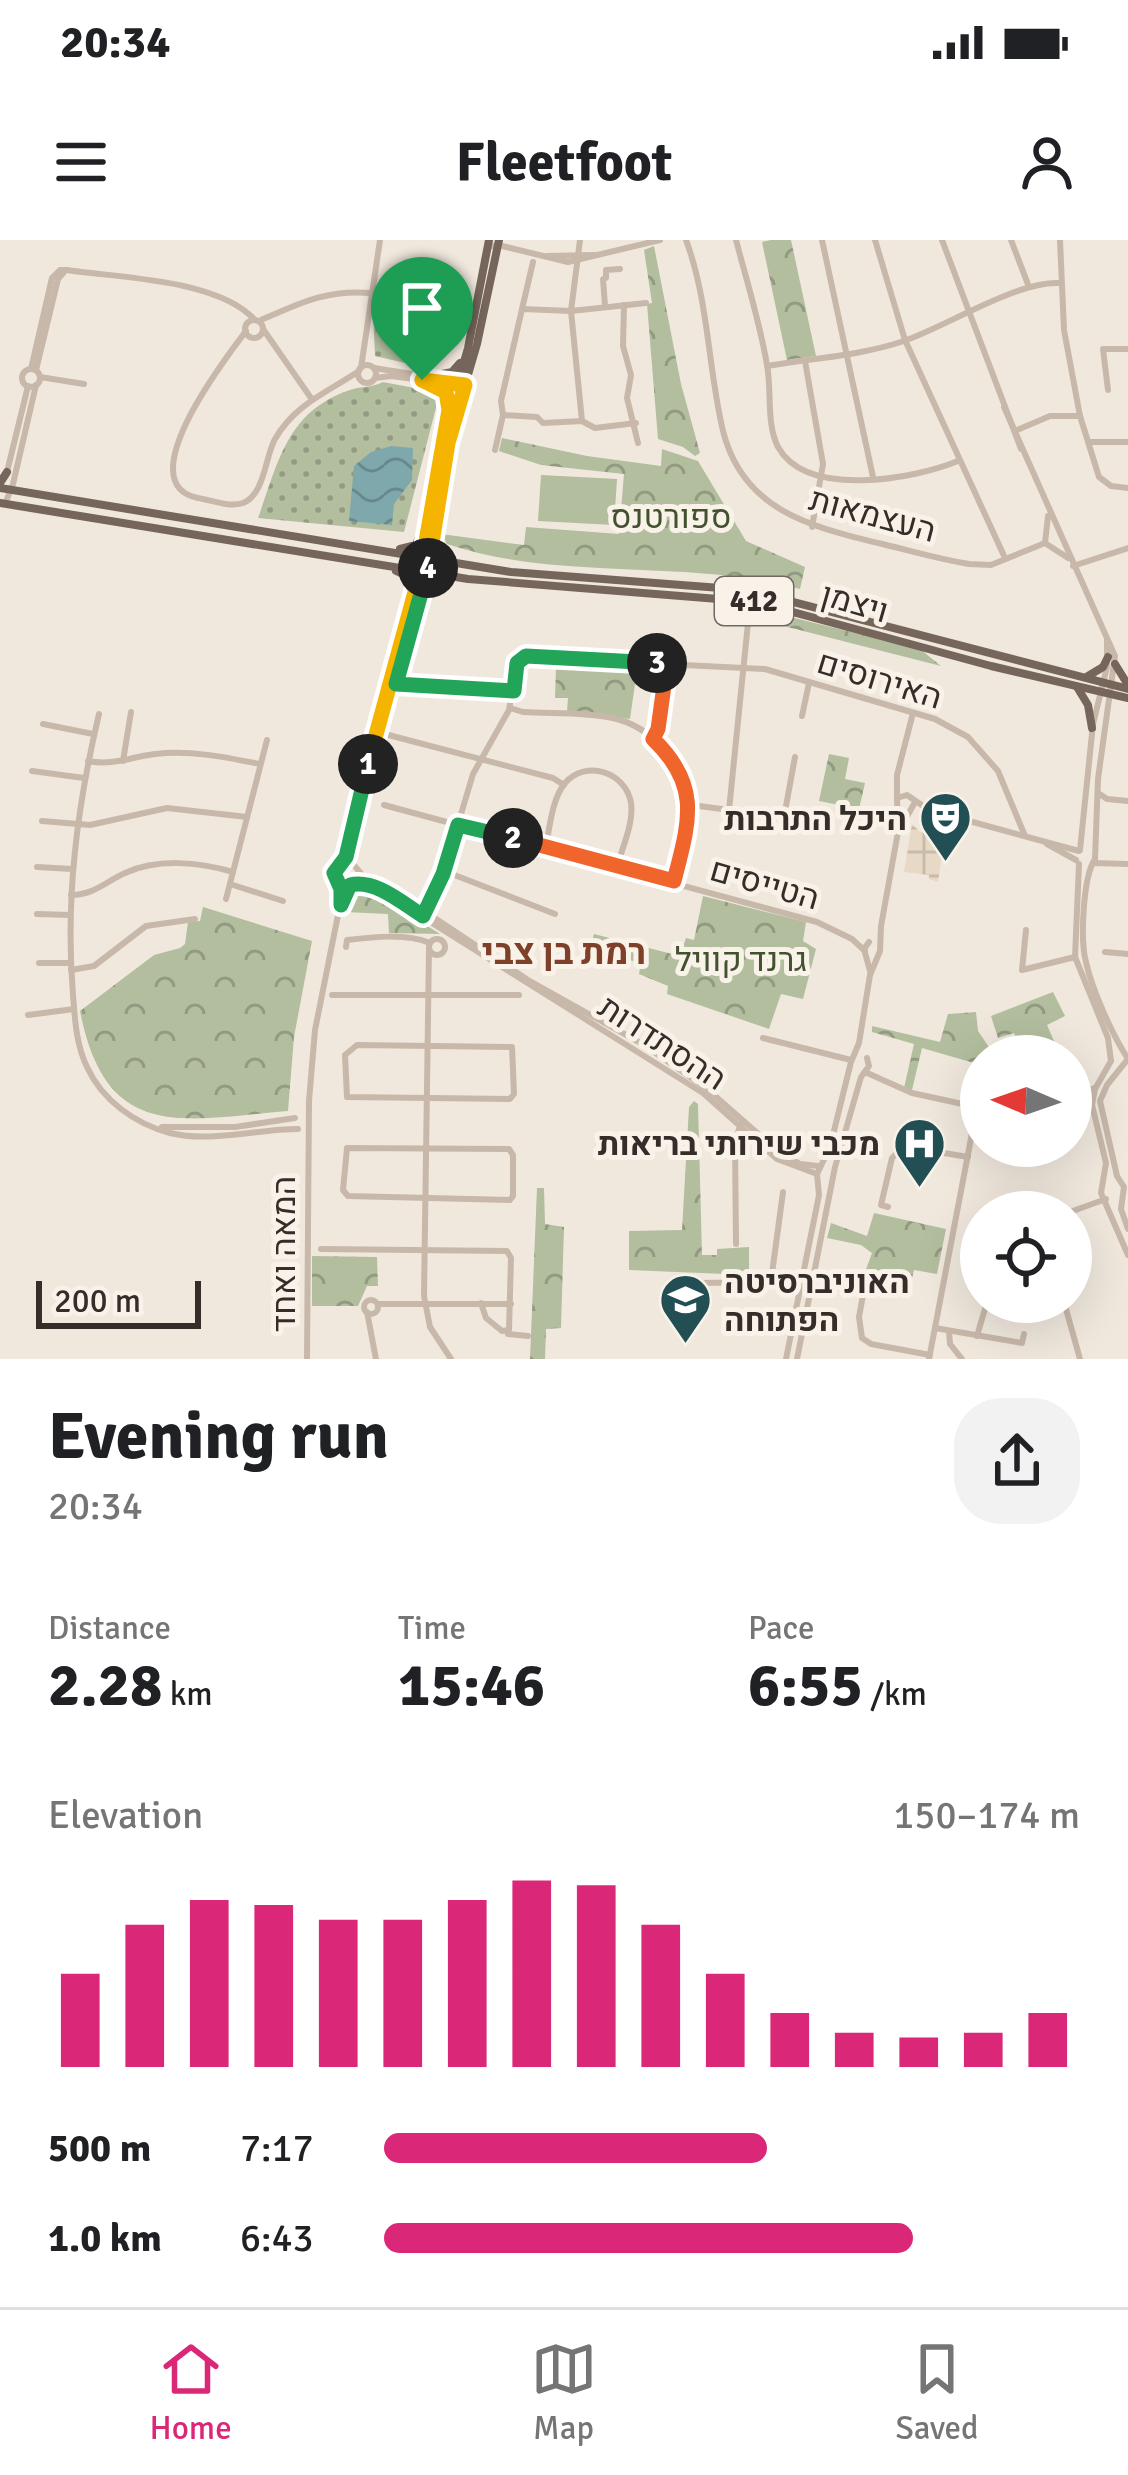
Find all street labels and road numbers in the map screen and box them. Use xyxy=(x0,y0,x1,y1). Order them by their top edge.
street label: העצמאות xyxy=(805,479,940,552)
street label: ויצמן xyxy=(816,574,893,633)
road number: 412 xyxy=(715,577,793,625)
street label: האירוסים xyxy=(812,642,947,719)
street label: הטייסים xyxy=(705,849,824,920)
street label: ההסתדרות xyxy=(591,987,734,1100)
street label: המאה ואחד xyxy=(264,1176,305,1332)

